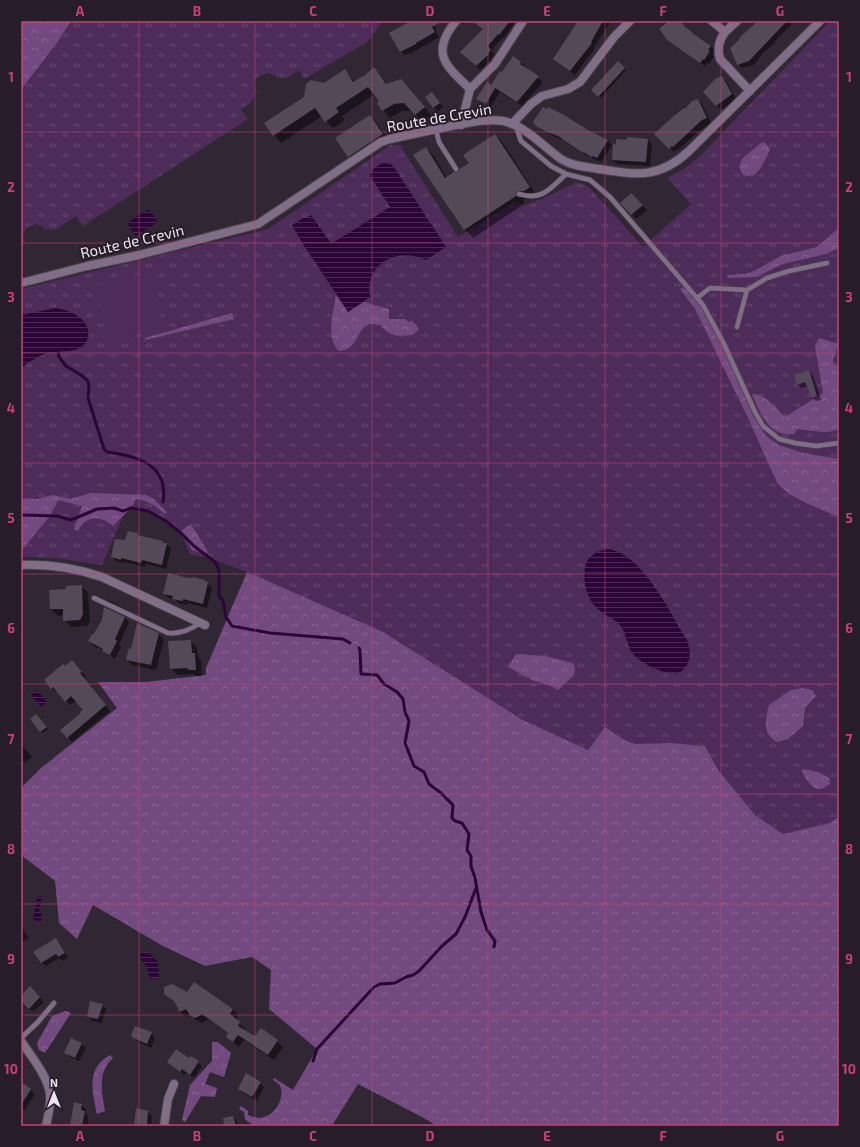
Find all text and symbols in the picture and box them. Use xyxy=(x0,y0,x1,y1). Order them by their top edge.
text: A xyxy=(76,3,85,19)
text: B xyxy=(193,3,201,19)
text: C xyxy=(309,3,317,19)
text: D xyxy=(426,3,435,19)
text: E xyxy=(543,3,551,19)
text: F xyxy=(659,3,667,19)
text: G xyxy=(776,3,784,19)
text: 1 xyxy=(8,69,14,85)
text: 1 xyxy=(846,69,852,85)
street label: Route de Crevin xyxy=(385,99,493,135)
text: 2 xyxy=(7,179,15,195)
text: 2 xyxy=(845,179,853,195)
street label: Route de Crevin xyxy=(78,220,186,262)
text: 3 xyxy=(7,289,15,305)
text: 3 xyxy=(845,289,853,305)
text: 4 xyxy=(7,400,15,416)
text: 4 xyxy=(845,400,853,416)
text: 5 xyxy=(7,510,15,526)
text: 5 xyxy=(845,510,853,526)
text: 6 xyxy=(7,620,15,636)
text: 6 xyxy=(845,620,853,636)
text: 7 xyxy=(8,731,15,747)
text: 7 xyxy=(846,731,853,747)
text: 8 xyxy=(7,841,15,857)
text: 8 xyxy=(845,841,853,857)
text: 9 xyxy=(7,951,15,967)
text: 9 xyxy=(845,951,853,967)
text: 10 xyxy=(4,1061,18,1077)
text: 10 xyxy=(842,1061,856,1077)
north arrow xyxy=(34,1073,74,1113)
text: N xyxy=(50,1076,58,1089)
text: A xyxy=(76,1128,85,1144)
text: B xyxy=(193,1128,201,1144)
text: C xyxy=(309,1128,317,1144)
text: D xyxy=(426,1128,435,1144)
text: E xyxy=(543,1128,551,1144)
text: F xyxy=(659,1128,667,1144)
text: G xyxy=(776,1128,784,1144)

